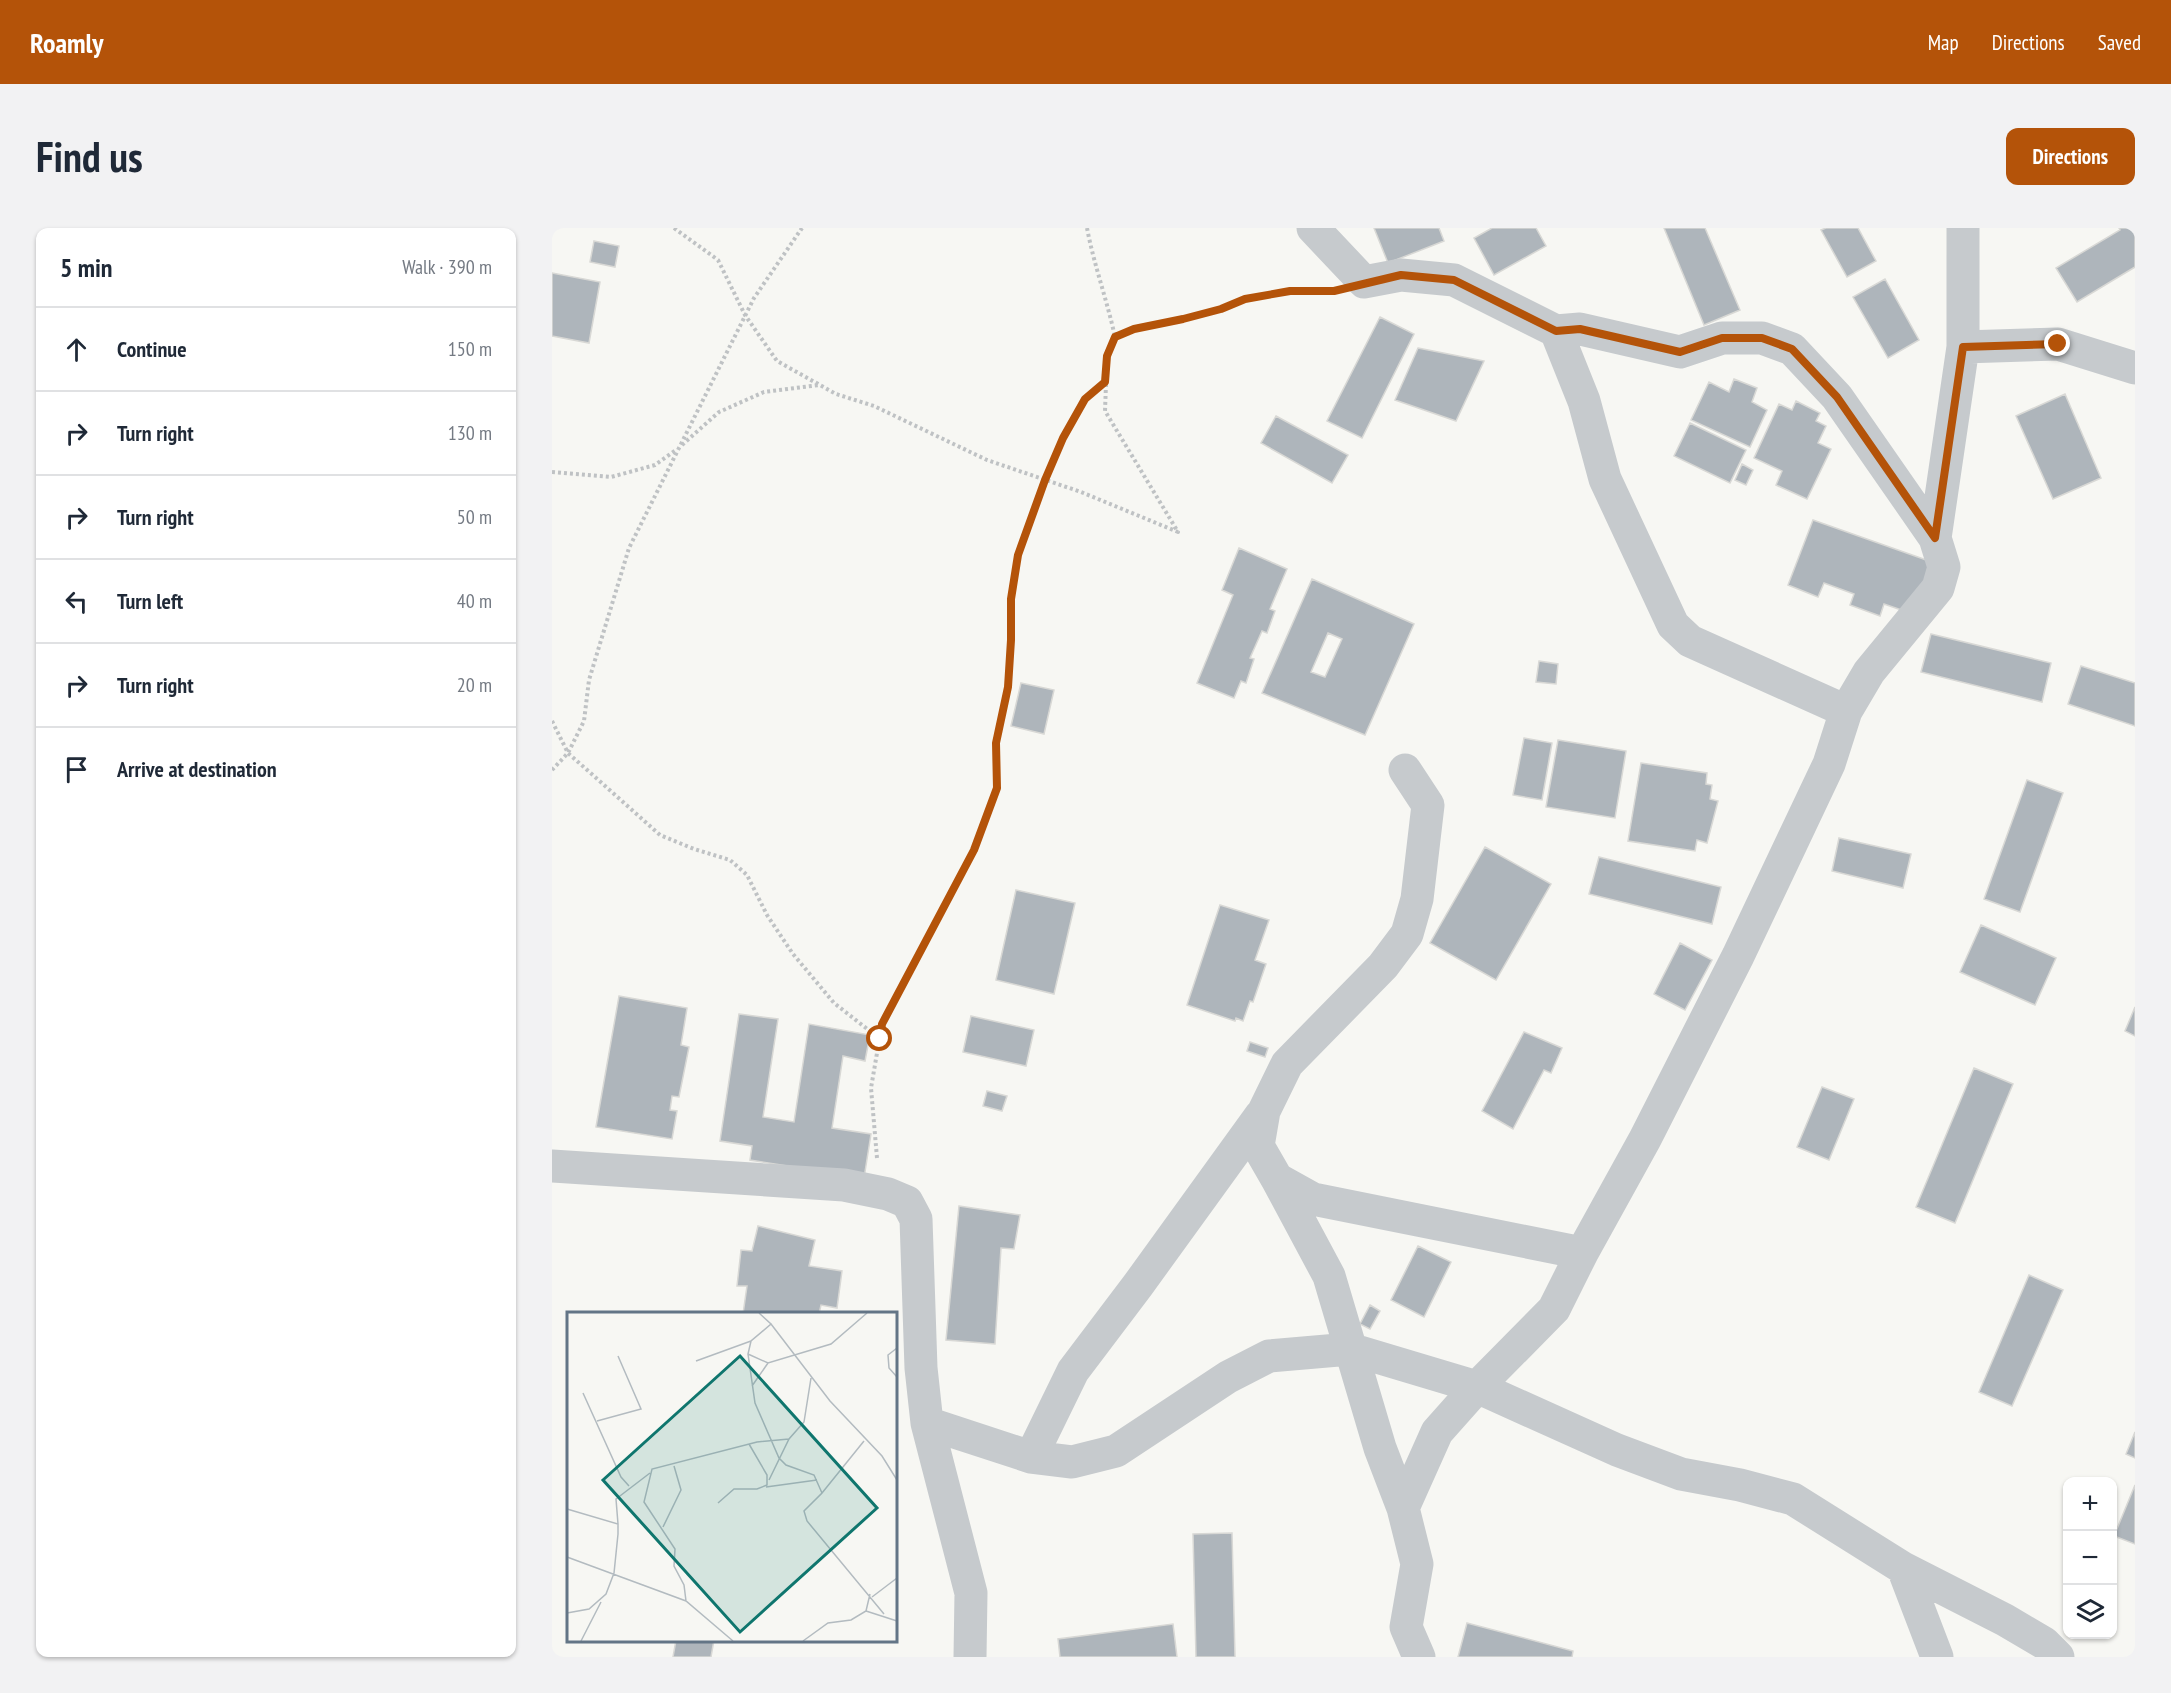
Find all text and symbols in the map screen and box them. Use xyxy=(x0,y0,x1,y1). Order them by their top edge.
text: Roamly xyxy=(30,24,104,61)
text: Map xyxy=(1928,29,1959,56)
text: Directions xyxy=(1992,29,2065,56)
text: Saved xyxy=(2098,29,2141,56)
button: Directions xyxy=(2006,128,2135,185)
text: Find us xyxy=(36,129,143,184)
text: 5 min xyxy=(60,251,113,284)
text: Walk · 390 m xyxy=(402,254,492,280)
route end xyxy=(2044,330,2070,356)
icon: ahead xyxy=(60,333,93,366)
text: Continue xyxy=(117,335,187,363)
text: 150 m xyxy=(448,336,492,362)
icon: right xyxy=(60,417,93,450)
text: Turn right xyxy=(117,419,194,447)
text: 130 m xyxy=(448,420,492,446)
icon: right xyxy=(60,501,93,534)
text: Turn right xyxy=(117,503,194,531)
text: 50 m xyxy=(457,504,492,530)
icon: left xyxy=(60,585,93,618)
text: Turn left xyxy=(117,587,183,615)
text: 40 m xyxy=(457,588,492,614)
icon: right xyxy=(60,669,93,702)
text: Turn right xyxy=(117,671,194,699)
text: 20 m xyxy=(457,672,492,698)
icon: arrive xyxy=(60,753,93,786)
text: Arrive at destination xyxy=(117,755,277,783)
route start xyxy=(866,1025,892,1051)
inset map xyxy=(567,1312,897,1642)
map controls xyxy=(2063,1477,2117,1639)
button: + xyxy=(2063,1477,2117,1531)
button: − xyxy=(2063,1531,2117,1585)
button: layers xyxy=(2063,1585,2117,1639)

